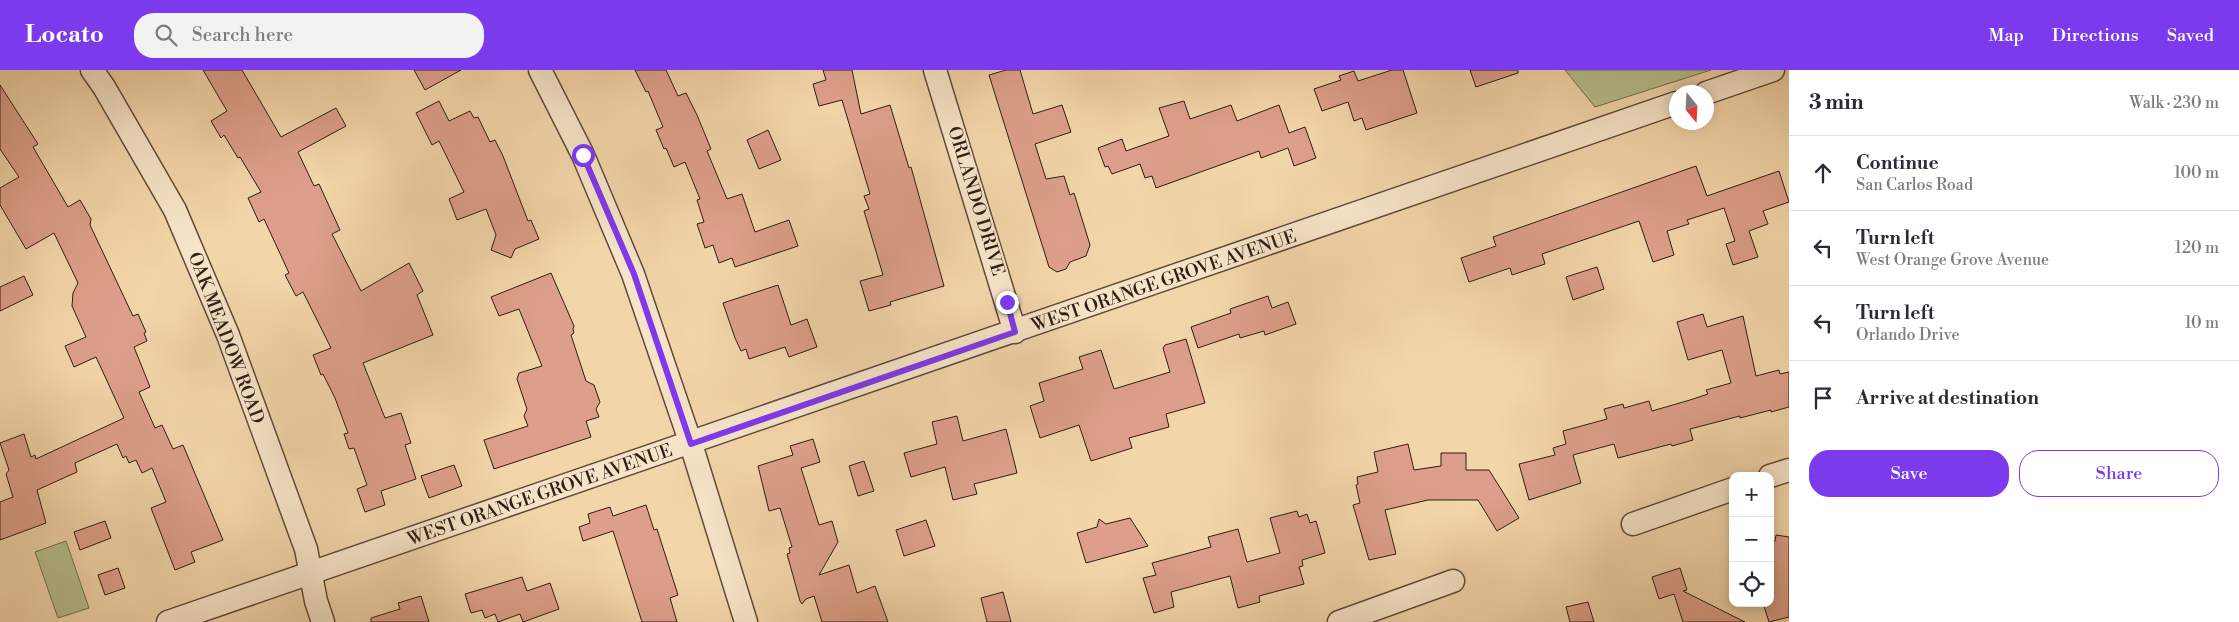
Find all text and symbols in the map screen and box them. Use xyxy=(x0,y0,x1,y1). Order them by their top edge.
search box xyxy=(134,13,484,58)
text: Locato xyxy=(25,20,104,50)
icon: search xyxy=(152,21,180,49)
text: Search here xyxy=(192,23,293,47)
text: Map xyxy=(1988,24,2024,47)
text: Directions xyxy=(2052,24,2139,47)
text: Saved xyxy=(2167,24,2214,47)
north arrow xyxy=(1669,85,1714,130)
text: 3 min xyxy=(1809,90,1864,116)
text: Walk · 230 m xyxy=(2129,93,2219,113)
street label: ORLANDO DRIVE xyxy=(942,123,1010,279)
route start xyxy=(572,144,595,167)
text: Continue xyxy=(1856,151,1939,175)
icon: ahead xyxy=(1809,159,1837,187)
text: 100 m xyxy=(2174,163,2219,183)
text: San Carlos Road xyxy=(1856,175,1973,195)
street label: WEST ORANGE GROVE AVENUE xyxy=(1028,225,1299,338)
text: Turn left xyxy=(1856,226,1935,250)
icon: left xyxy=(1809,234,1837,262)
text: 120 m xyxy=(2175,238,2219,258)
street label: OAK MEADOW ROAD xyxy=(183,249,269,427)
text: West Orange Grove Avenue xyxy=(1856,250,2049,270)
route end xyxy=(996,291,1019,314)
text: Turn left xyxy=(1856,301,1935,325)
icon: left xyxy=(1809,309,1837,337)
text: 10 m xyxy=(2185,313,2219,333)
text: Orlando Drive xyxy=(1856,325,1960,345)
icon: arrive xyxy=(1809,384,1837,412)
text: Arrive at destination xyxy=(1856,386,2039,410)
street label: WEST ORANGE GROVE AVENUE xyxy=(404,439,675,552)
button: Save xyxy=(1809,450,2009,497)
button: Share xyxy=(2019,450,2219,497)
map controls xyxy=(1729,472,1774,607)
button: + xyxy=(1729,472,1774,517)
button: − xyxy=(1729,517,1774,562)
button: locate xyxy=(1729,562,1774,607)

